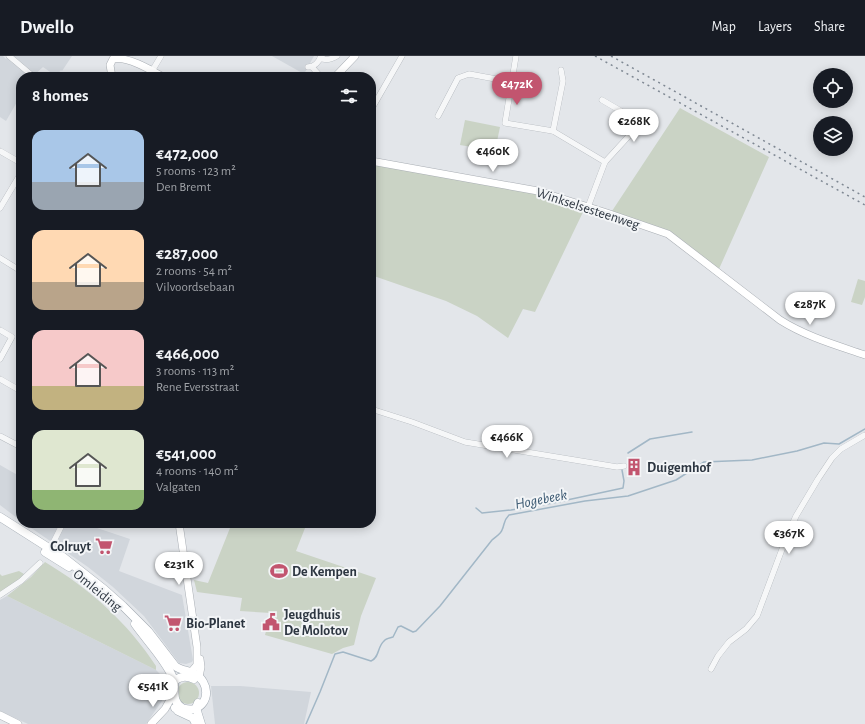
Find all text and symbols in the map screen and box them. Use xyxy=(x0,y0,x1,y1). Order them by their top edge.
text: Dwello xyxy=(20,18,74,37)
text: Map xyxy=(711,20,736,34)
text: Layers xyxy=(758,20,792,34)
text: Share xyxy=(814,20,845,34)
map controls xyxy=(813,68,853,156)
button: locate xyxy=(813,68,853,108)
pin: €472K xyxy=(489,72,545,106)
text: €472K xyxy=(501,78,533,91)
icon: filters xyxy=(338,85,360,107)
text: 8 homes xyxy=(32,87,89,104)
pin: €268K xyxy=(606,109,662,143)
text: €268K xyxy=(618,115,650,128)
button: layers xyxy=(813,116,853,156)
pin: €460K xyxy=(465,139,521,173)
text: €472,000 xyxy=(156,145,218,162)
text: €460K xyxy=(476,145,510,158)
icon: home xyxy=(64,146,112,194)
text: 5 rooms · 123 m² xyxy=(156,165,236,178)
text: Den Bremt xyxy=(156,181,211,194)
street label: Winkselsesteenweg xyxy=(534,186,641,232)
text: €287,000 xyxy=(156,245,218,262)
icon: home xyxy=(64,246,112,294)
text: 2 rooms · 54 m² xyxy=(156,265,232,278)
text: Vilvoordsebaan xyxy=(156,281,235,294)
pin: €287K xyxy=(782,292,838,326)
text: €287K xyxy=(794,298,826,311)
text: €466,000 xyxy=(156,345,219,362)
icon: home xyxy=(64,346,112,394)
text: 3 rooms · 113 m² xyxy=(156,365,234,378)
text: Rene Eversstraat xyxy=(156,381,239,394)
pin: €466K xyxy=(479,425,535,459)
text: €466K xyxy=(491,431,523,444)
text: €541,000 xyxy=(156,445,216,462)
icon: home xyxy=(64,446,112,494)
building icon: Duigemhof xyxy=(624,457,644,477)
place label: Duigemhof xyxy=(647,461,712,475)
text: 4 rooms · 140 m² xyxy=(156,465,238,478)
text: Valgaten xyxy=(156,481,201,494)
water label: Hogebeek xyxy=(514,487,569,512)
pin: €367K xyxy=(761,521,817,555)
text: €367K xyxy=(773,527,805,540)
supermarket icon: Colruyt xyxy=(94,536,114,556)
place label: Colruyt xyxy=(50,540,91,554)
pin: €231K xyxy=(151,552,207,586)
text: €231K xyxy=(164,558,194,571)
sports icon: De Kempen xyxy=(269,561,289,581)
place label: De Kempen xyxy=(292,565,357,579)
street label: Omleiding xyxy=(70,567,124,615)
place label: Jeugdhuis De Molotov xyxy=(284,608,349,638)
public building icon: Jeugdhuis De Molotov xyxy=(261,612,281,632)
supermarket icon: Bio-Planet xyxy=(163,613,183,633)
place label: Bio-Planet xyxy=(186,617,246,631)
pin: €541K xyxy=(125,674,181,708)
text: €541K xyxy=(138,680,168,693)

